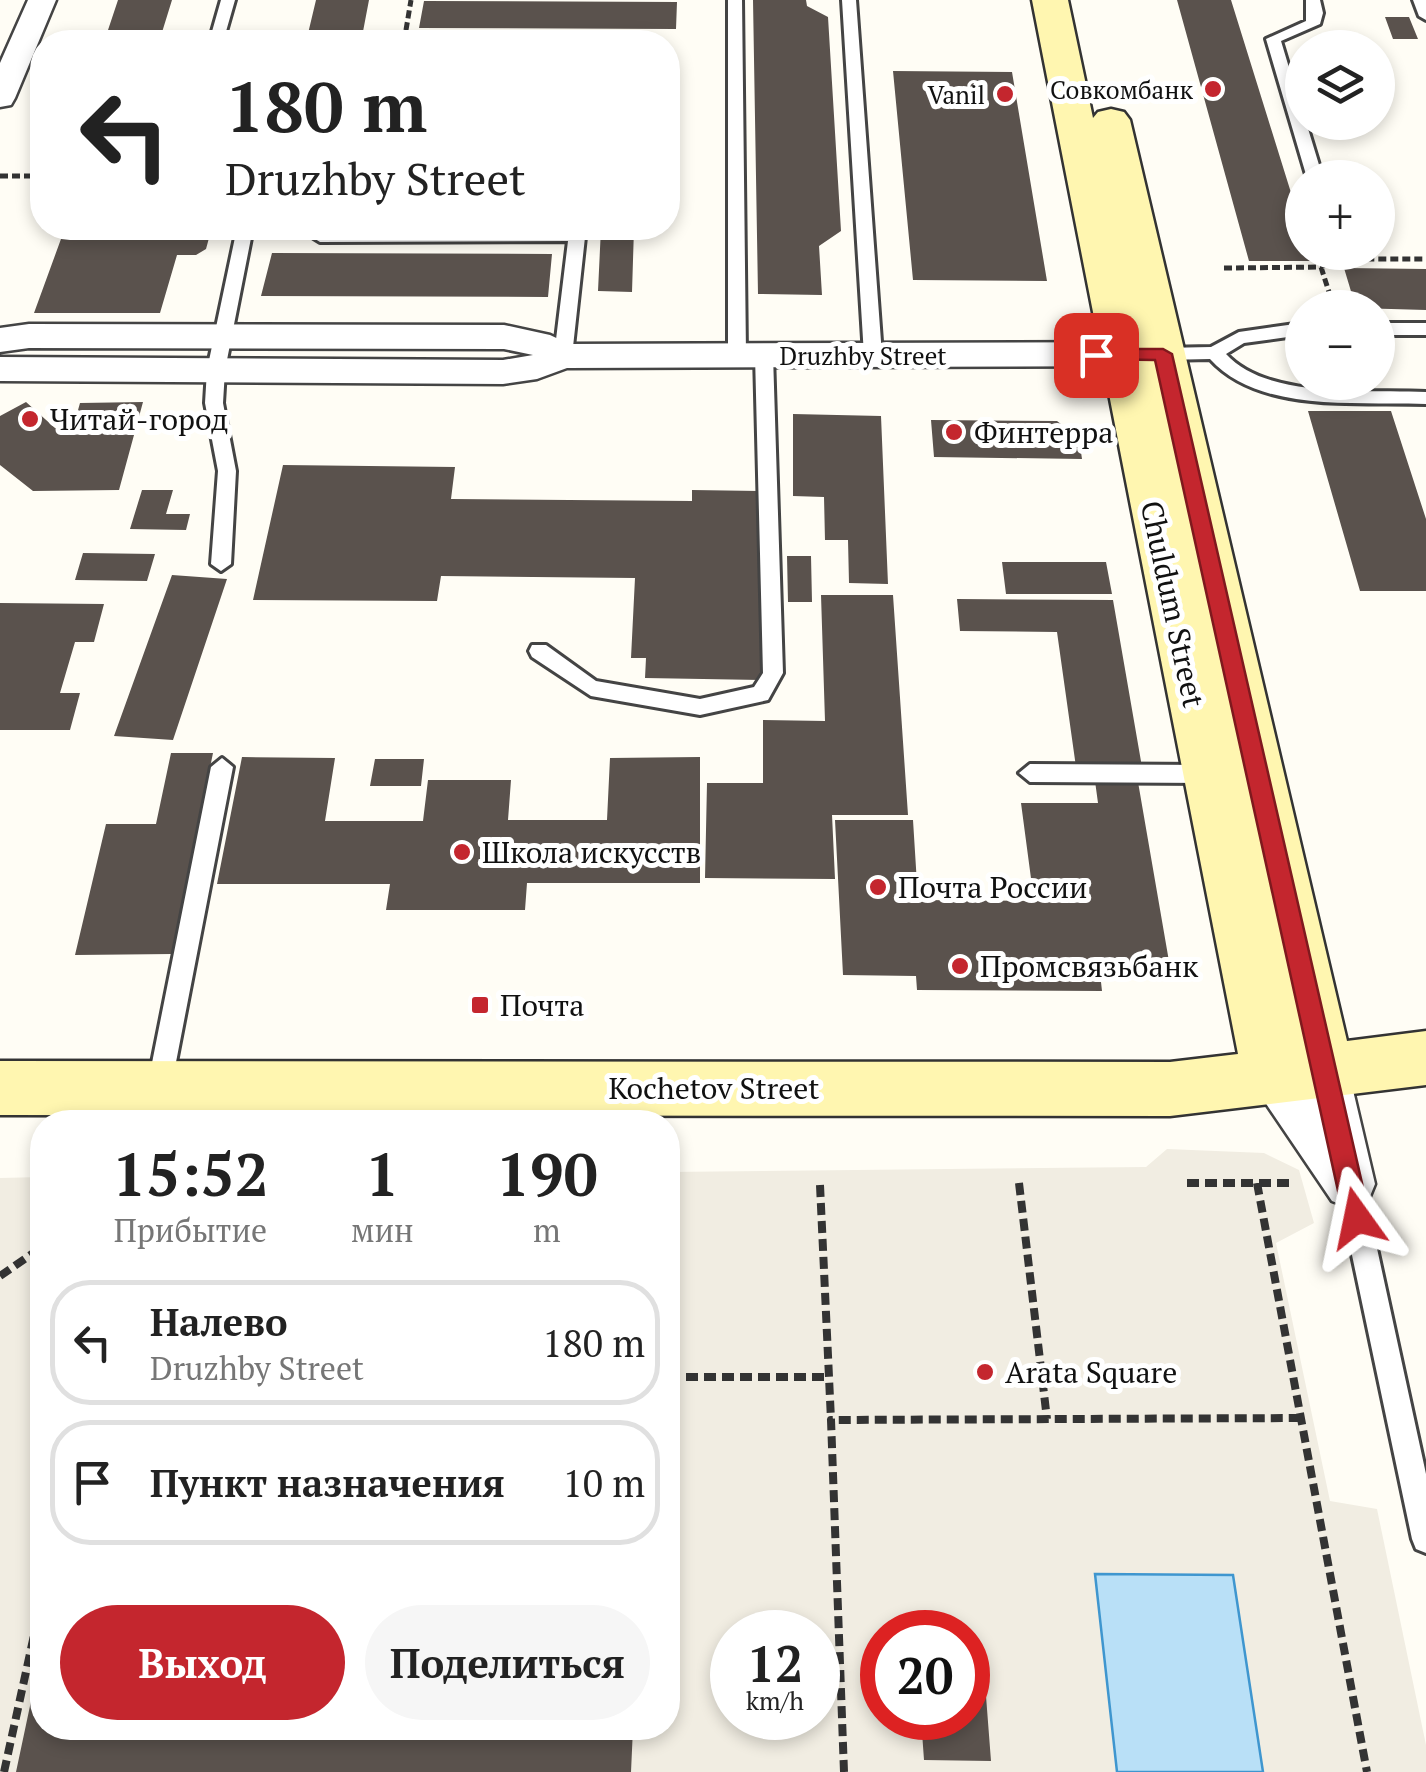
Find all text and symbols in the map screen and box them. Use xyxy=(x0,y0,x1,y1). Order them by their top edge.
map controls xyxy=(1285,30,1395,400)
button: layers xyxy=(1285,30,1395,140)
text: 180 m xyxy=(225,59,427,152)
icon: left xyxy=(60,70,190,200)
place label: Совкомбанк xyxy=(1050,73,1193,106)
place label: Vanil xyxy=(927,78,985,111)
marker: Совкомбанк xyxy=(1202,78,1224,100)
marker: Vanil xyxy=(994,83,1016,105)
text: Druzhby Street xyxy=(225,148,526,208)
button: + xyxy=(1285,160,1395,270)
button: − xyxy=(1285,290,1395,400)
pin xyxy=(1054,313,1139,398)
icon: arrive xyxy=(1069,328,1124,383)
street label: Druzhby Street xyxy=(779,339,947,372)
place label: Читай-город xyxy=(50,399,228,439)
marker: Читай-город xyxy=(19,408,41,430)
place label: Финтерра xyxy=(974,412,1113,452)
marker: Финтерра xyxy=(943,421,965,443)
street label: Chuldum Street xyxy=(1132,497,1214,711)
place label: Школа искусств xyxy=(482,832,701,872)
marker: Школа искусств xyxy=(451,841,473,863)
place label: Почта России xyxy=(898,867,1087,907)
marker: Почта России xyxy=(867,876,889,898)
place label: Промсвязьбанк xyxy=(980,946,1199,986)
marker: Промсвязьбанк xyxy=(949,955,971,977)
place label: Почта xyxy=(500,985,584,1025)
marker: Почта xyxy=(469,994,491,1016)
street label: Kochetov Street xyxy=(609,1068,819,1108)
text: 15:52 xyxy=(112,1134,269,1213)
text: 1 xyxy=(365,1134,399,1213)
text: 190 xyxy=(496,1134,598,1213)
position arrow xyxy=(1305,1166,1409,1270)
text: Прибытие xyxy=(114,1209,267,1251)
text: мин xyxy=(351,1209,414,1251)
text: m xyxy=(533,1209,561,1251)
text: Налево xyxy=(150,1297,288,1347)
icon: left xyxy=(65,1315,120,1370)
text: 180 m xyxy=(542,1318,645,1368)
text: Druzhby Street xyxy=(150,1347,364,1389)
place label: Arata Square xyxy=(1005,1352,1177,1392)
marker: Arata Square xyxy=(974,1361,996,1383)
icon: arrive xyxy=(65,1455,120,1510)
text: Пункт назначения xyxy=(150,1458,505,1508)
text: 10 m xyxy=(562,1458,645,1508)
button: Выход xyxy=(60,1605,345,1720)
button: Поделиться xyxy=(365,1605,650,1720)
speed limit sign: 20 xyxy=(860,1610,990,1740)
text: 12 xyxy=(747,1630,803,1696)
text: km/h xyxy=(746,1684,804,1717)

